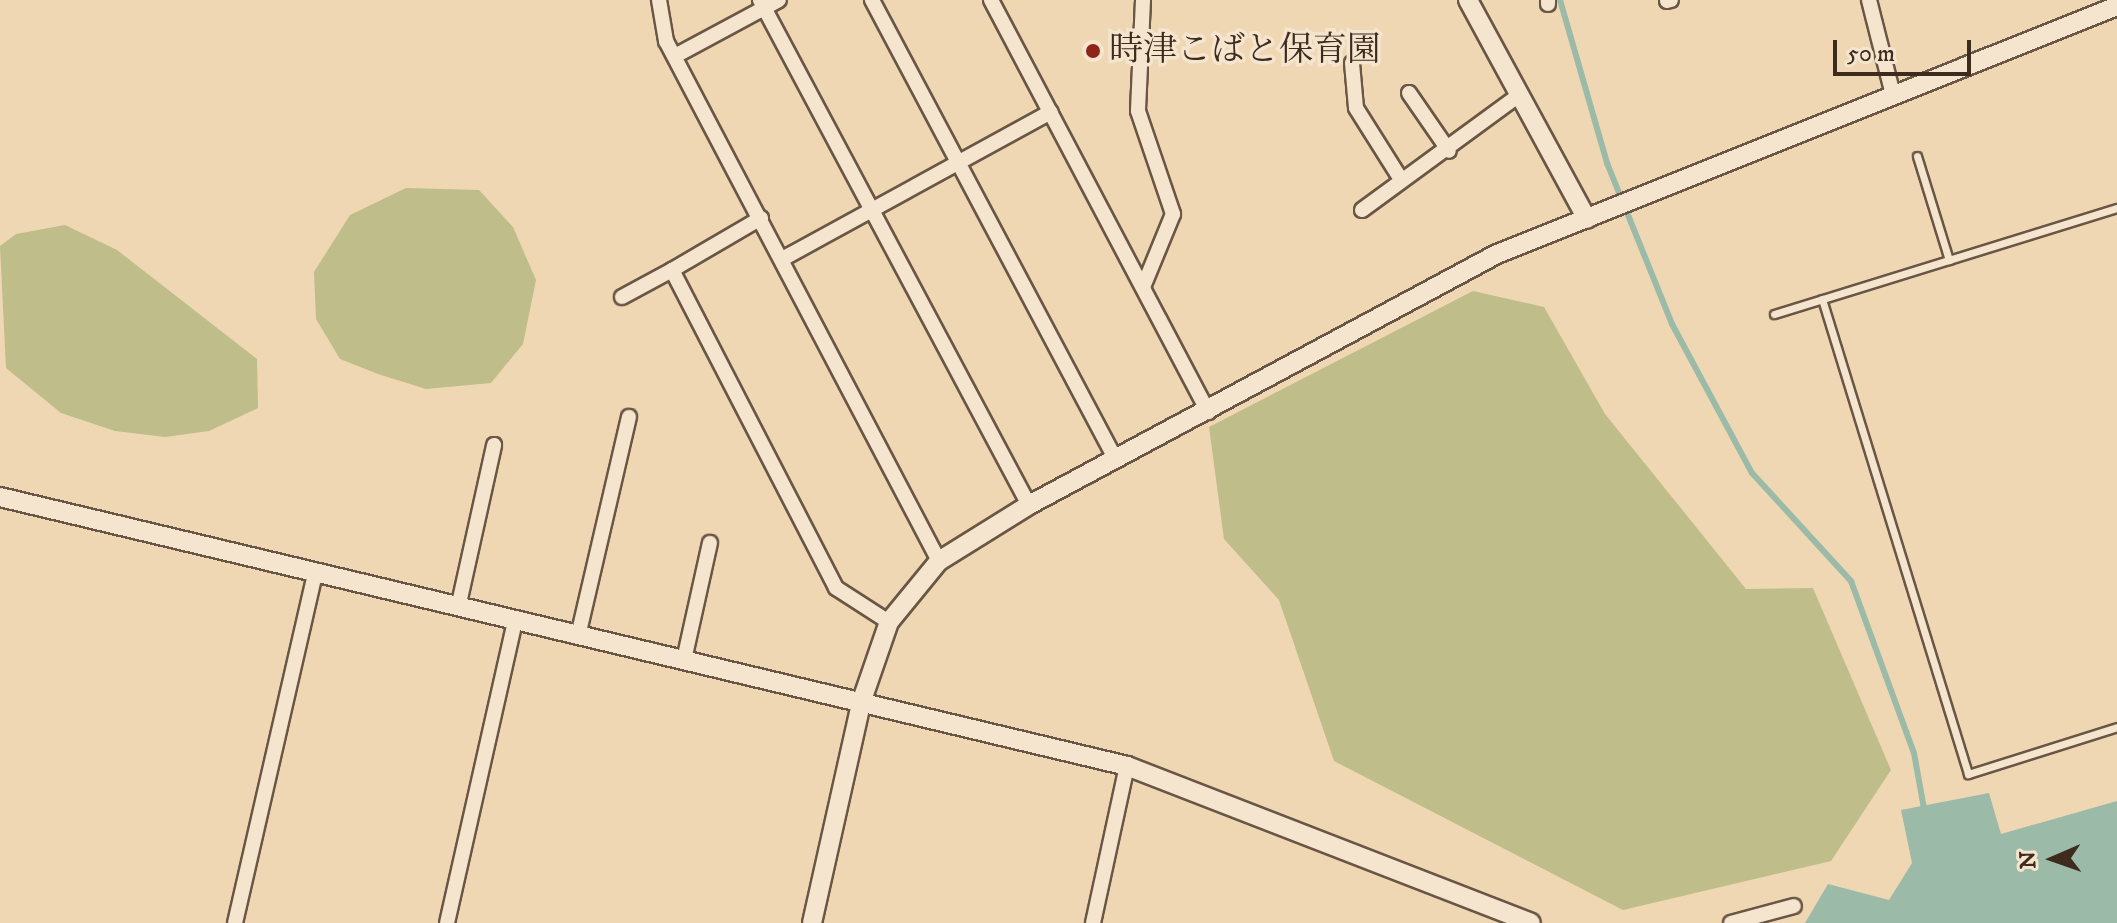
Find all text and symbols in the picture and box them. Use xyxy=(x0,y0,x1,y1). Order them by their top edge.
scale bar xyxy=(1837,24,1975,74)
place label: 時津こばと保育園 xyxy=(1109,31,1381,71)
text: 50 m xyxy=(1847,39,1895,69)
marker: 時津こばと保育園 xyxy=(1084,42,1102,60)
north arrow xyxy=(2013,819,2093,899)
text: N xyxy=(2015,850,2042,869)

